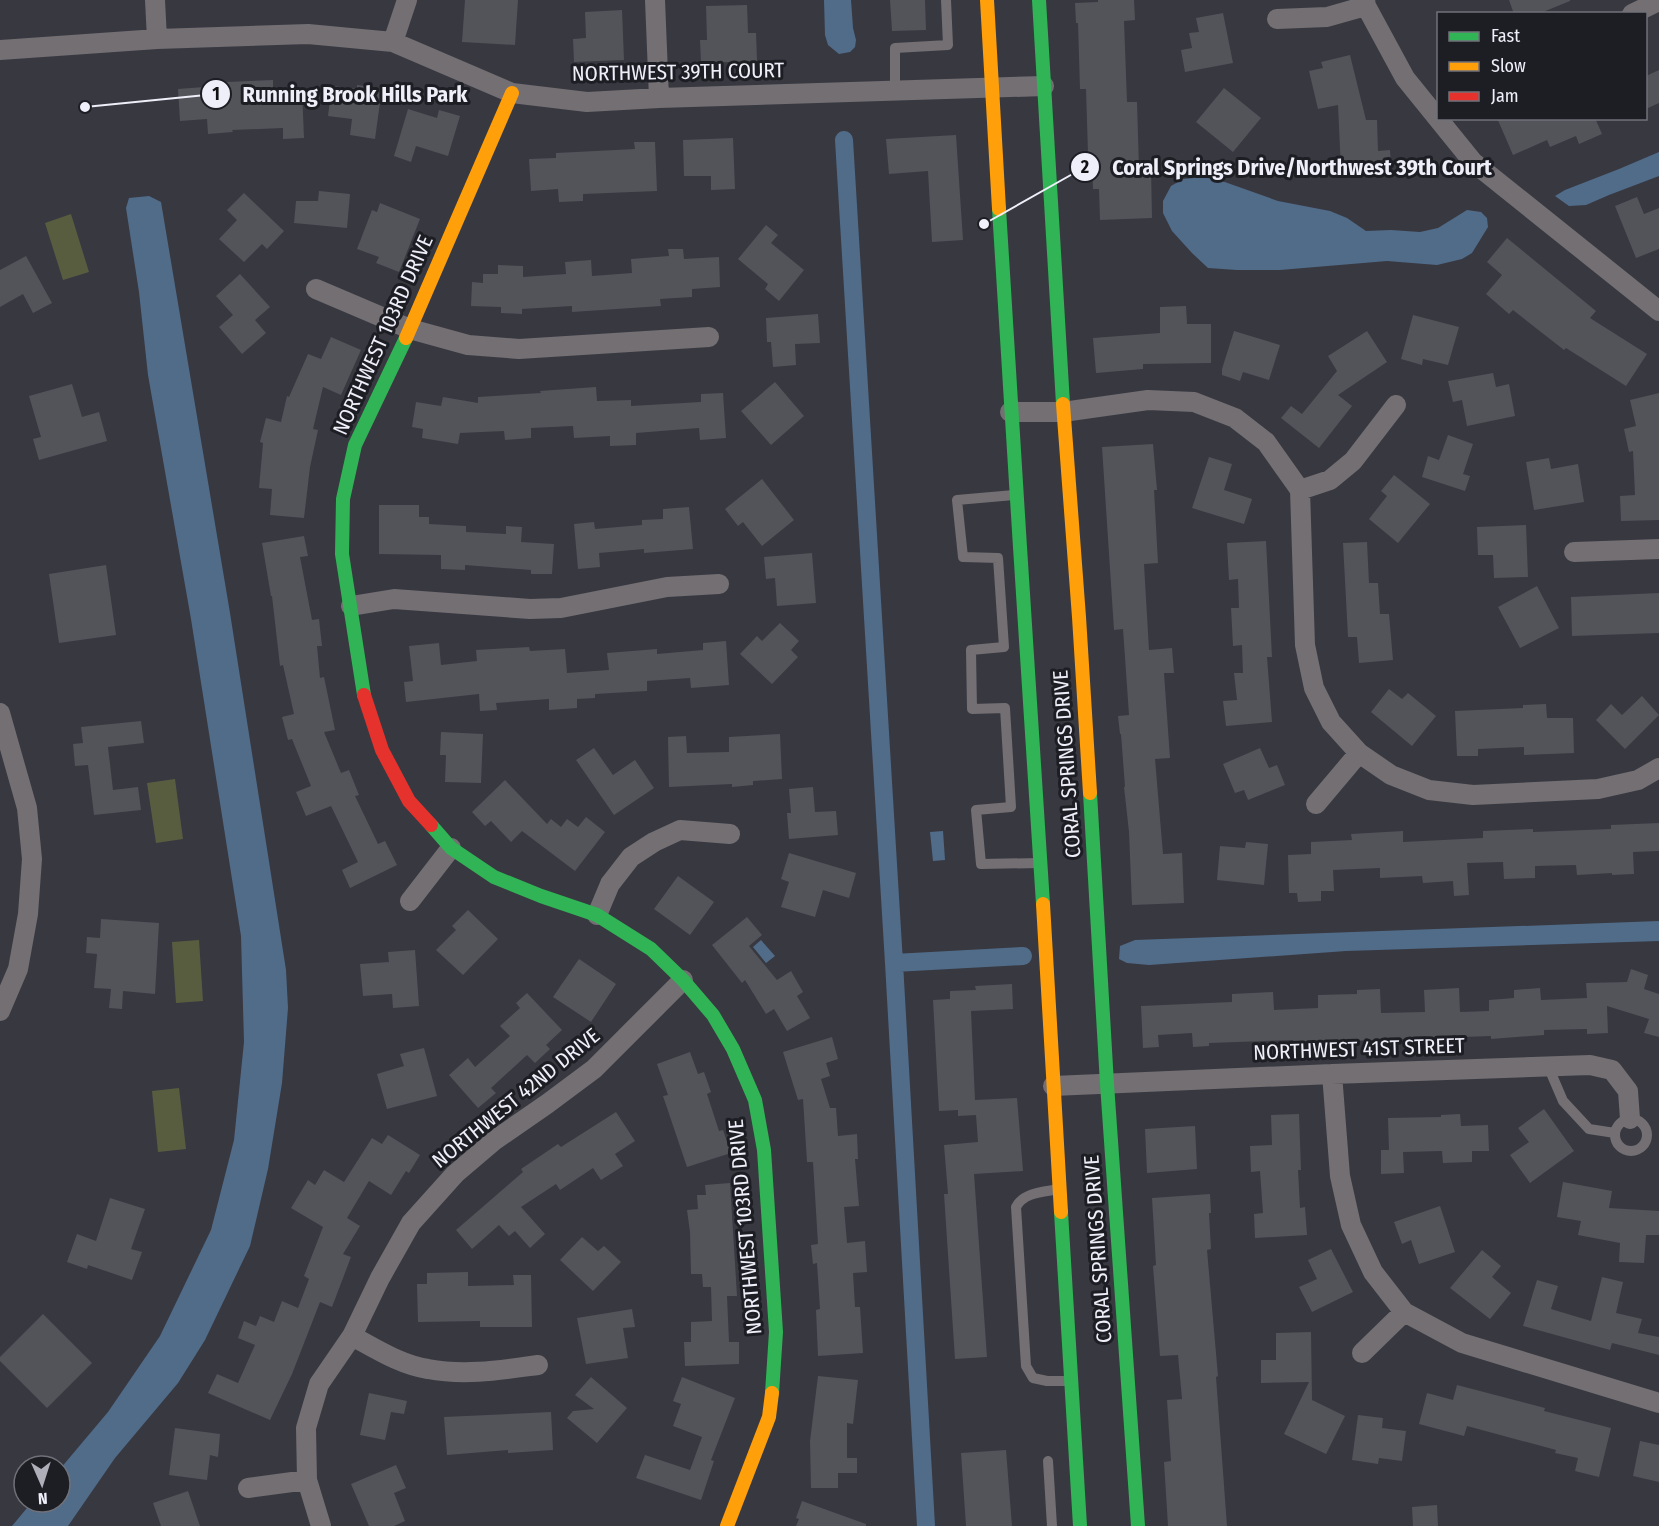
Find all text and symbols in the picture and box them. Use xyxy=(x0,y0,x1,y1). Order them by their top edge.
legend xyxy=(1437,12,1647,120)
text: Fast xyxy=(1491,25,1520,47)
text: Slow xyxy=(1491,55,1526,77)
street label: NORTHWEST 39TH COURT xyxy=(572,57,785,87)
callout: Running Brook Hills Park xyxy=(201,74,480,114)
text: Running Brook Hills Park xyxy=(243,81,468,108)
text: 1 xyxy=(212,83,220,105)
text: Jam xyxy=(1491,85,1519,107)
callout: Coral Springs Drive/Northwest 39th Court xyxy=(1070,147,1504,187)
text: Coral Springs Drive/Northwest 39th Court xyxy=(1112,154,1492,181)
text: 2 xyxy=(1080,156,1089,178)
street label: NORTHWEST 103RD DRIVE xyxy=(327,231,439,439)
street label: CORAL SPRINGS DRIVE xyxy=(1047,669,1087,859)
street label: NORTHWEST 42ND DRIVE xyxy=(427,1022,605,1174)
street label: NORTHWEST 41ST STREET xyxy=(1253,1032,1466,1066)
street label: NORTHWEST 103RD DRIVE xyxy=(723,1118,767,1336)
street label: CORAL SPRINGS DRIVE xyxy=(1078,1154,1118,1344)
north arrow xyxy=(12,1454,72,1514)
text: N xyxy=(37,1489,48,1508)

